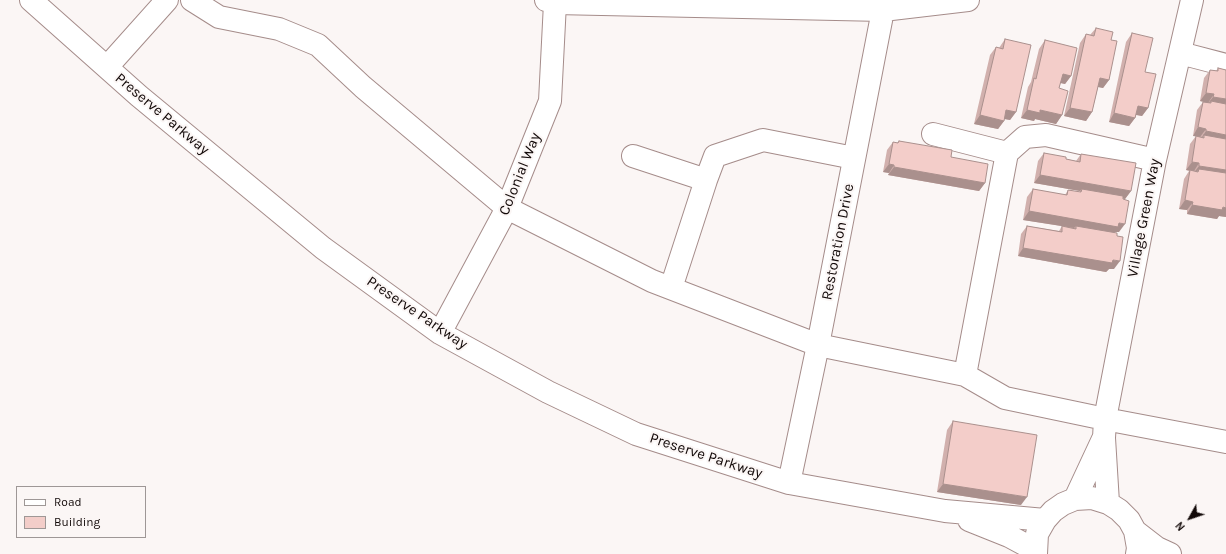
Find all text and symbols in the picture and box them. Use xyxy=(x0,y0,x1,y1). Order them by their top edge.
street label: Preserve Parkway xyxy=(111,69,213,159)
street label: Colonial Way xyxy=(495,130,545,218)
street label: Village Green Way xyxy=(1124,157,1164,279)
street label: Restoration Drive xyxy=(818,182,858,302)
street label: Preserve Parkway xyxy=(363,273,471,353)
street label: Preserve Parkway xyxy=(647,429,765,483)
legend xyxy=(16,486,146,538)
text: Road xyxy=(54,495,82,509)
north arrow xyxy=(1170,498,1210,538)
text: Building xyxy=(54,515,100,529)
text: N xyxy=(1173,519,1188,533)

